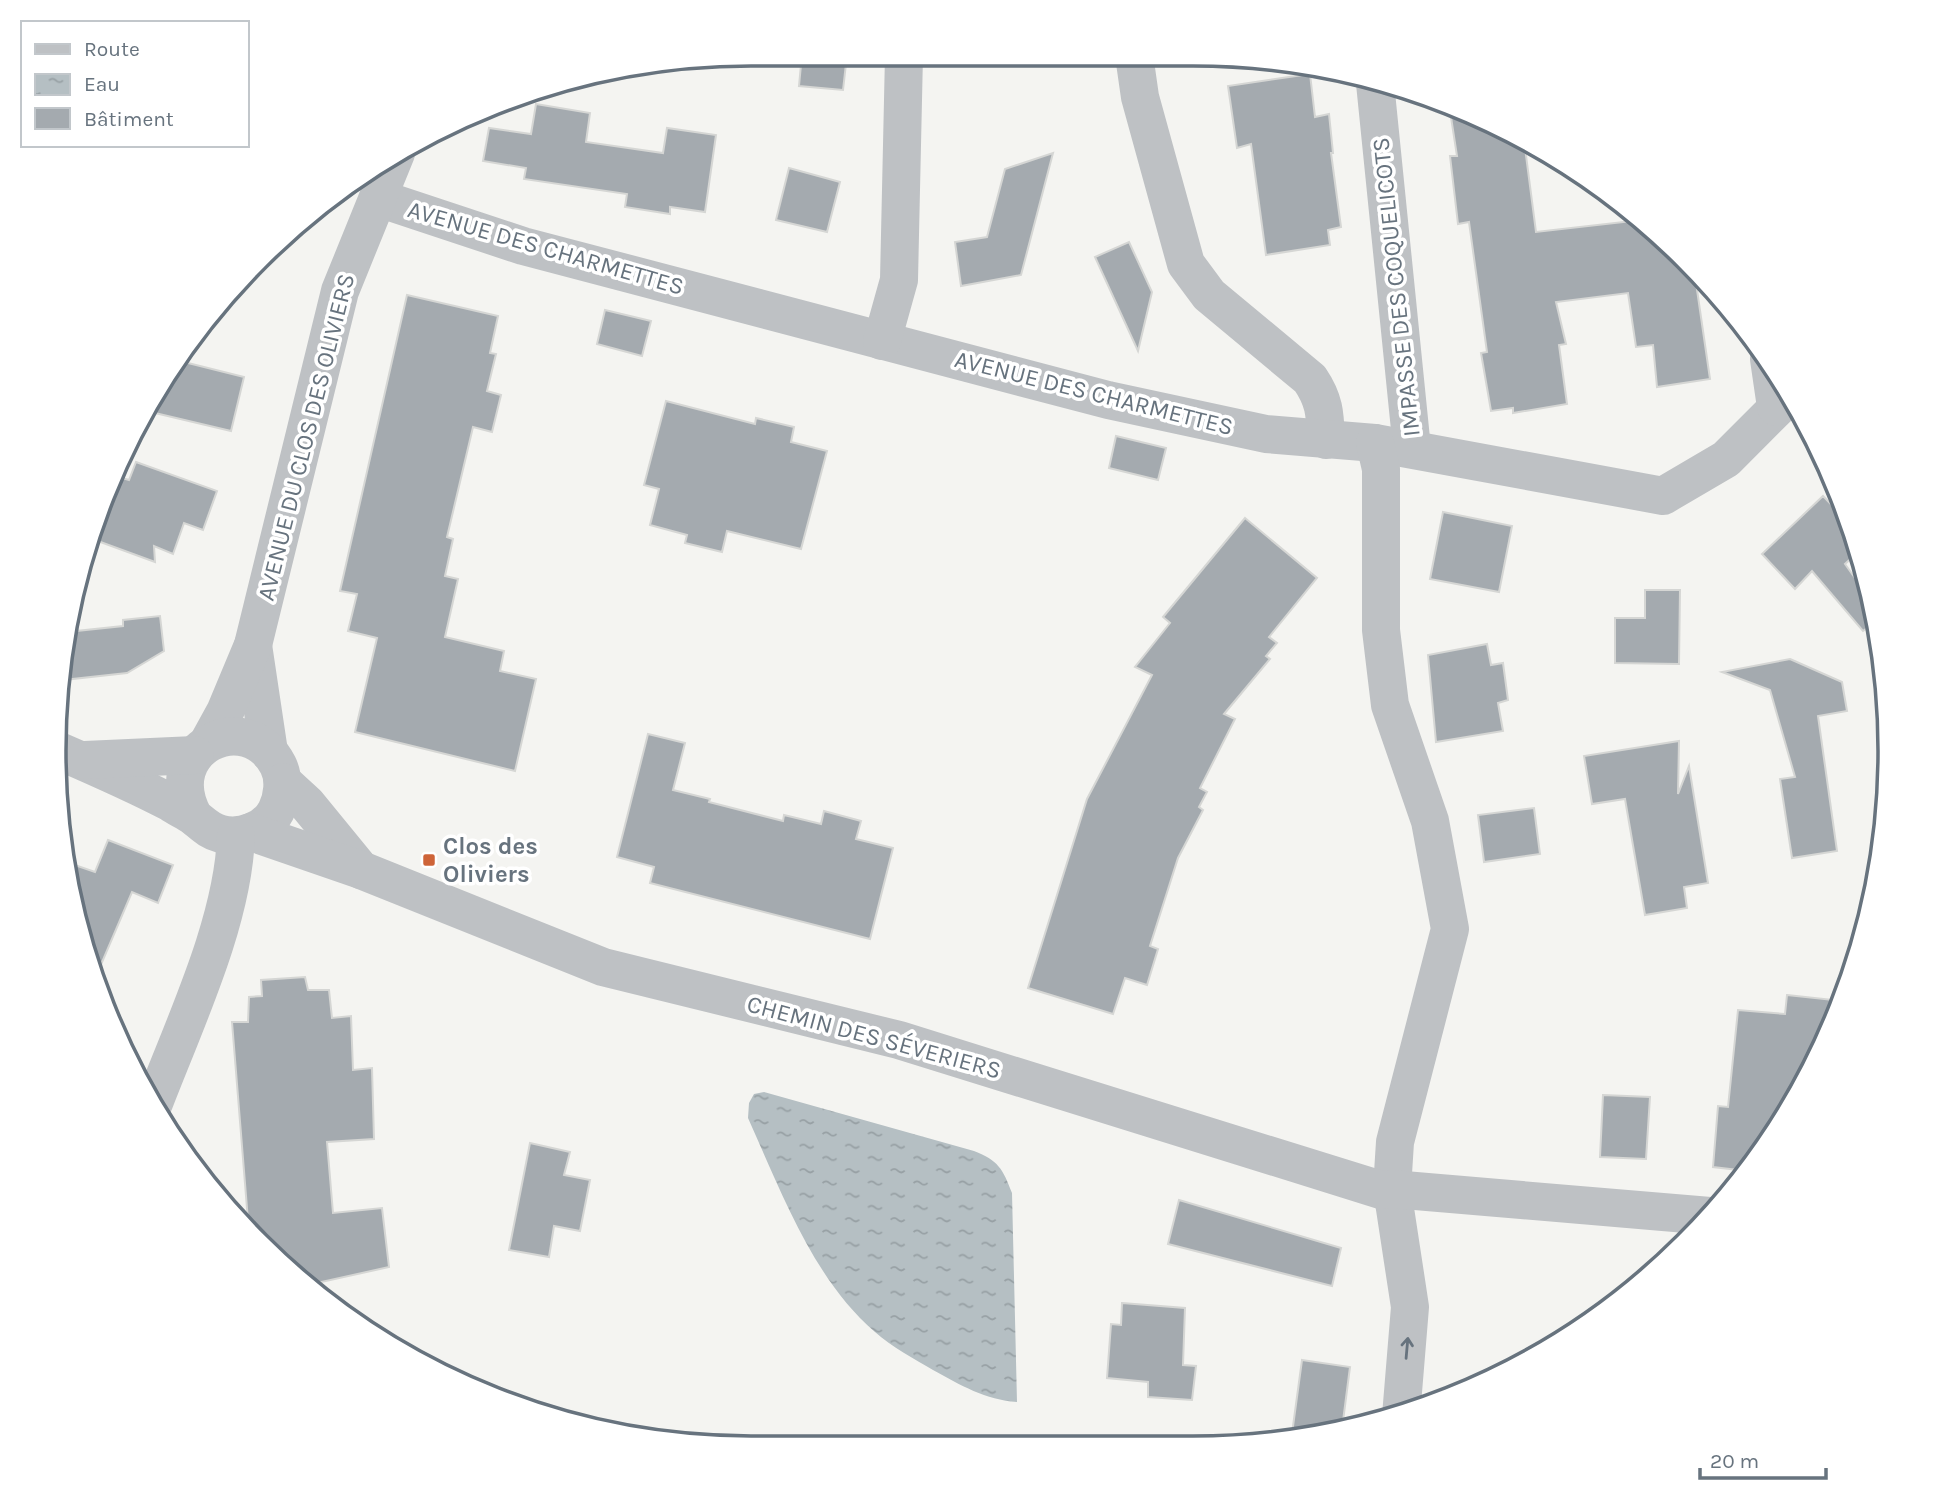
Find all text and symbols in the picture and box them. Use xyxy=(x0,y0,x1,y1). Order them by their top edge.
legend xyxy=(21,21,248,147)
text: Route xyxy=(84,37,140,61)
text: Eau xyxy=(84,72,120,96)
text: Bâtiment xyxy=(84,107,174,131)
street label: IMPASSE DES COQUELICOTS xyxy=(1366,136,1426,438)
street label: AVENUE DES CHARMETTES xyxy=(405,195,687,301)
street label: AVENUE DU CLOS DES OLIVIERS xyxy=(252,271,360,603)
street label: AVENUE DES CHARMETTES xyxy=(952,345,1236,441)
place label: Clos des Oliviers xyxy=(443,832,538,888)
marker: Clos des Oliviers xyxy=(421,852,437,868)
street label: CHEMIN DES SÉVERIERS xyxy=(744,989,1004,1084)
one-way arrow xyxy=(1401,1337,1414,1359)
scale bar xyxy=(1700,1436,1826,1480)
text: 20 m xyxy=(1710,1449,1759,1473)

